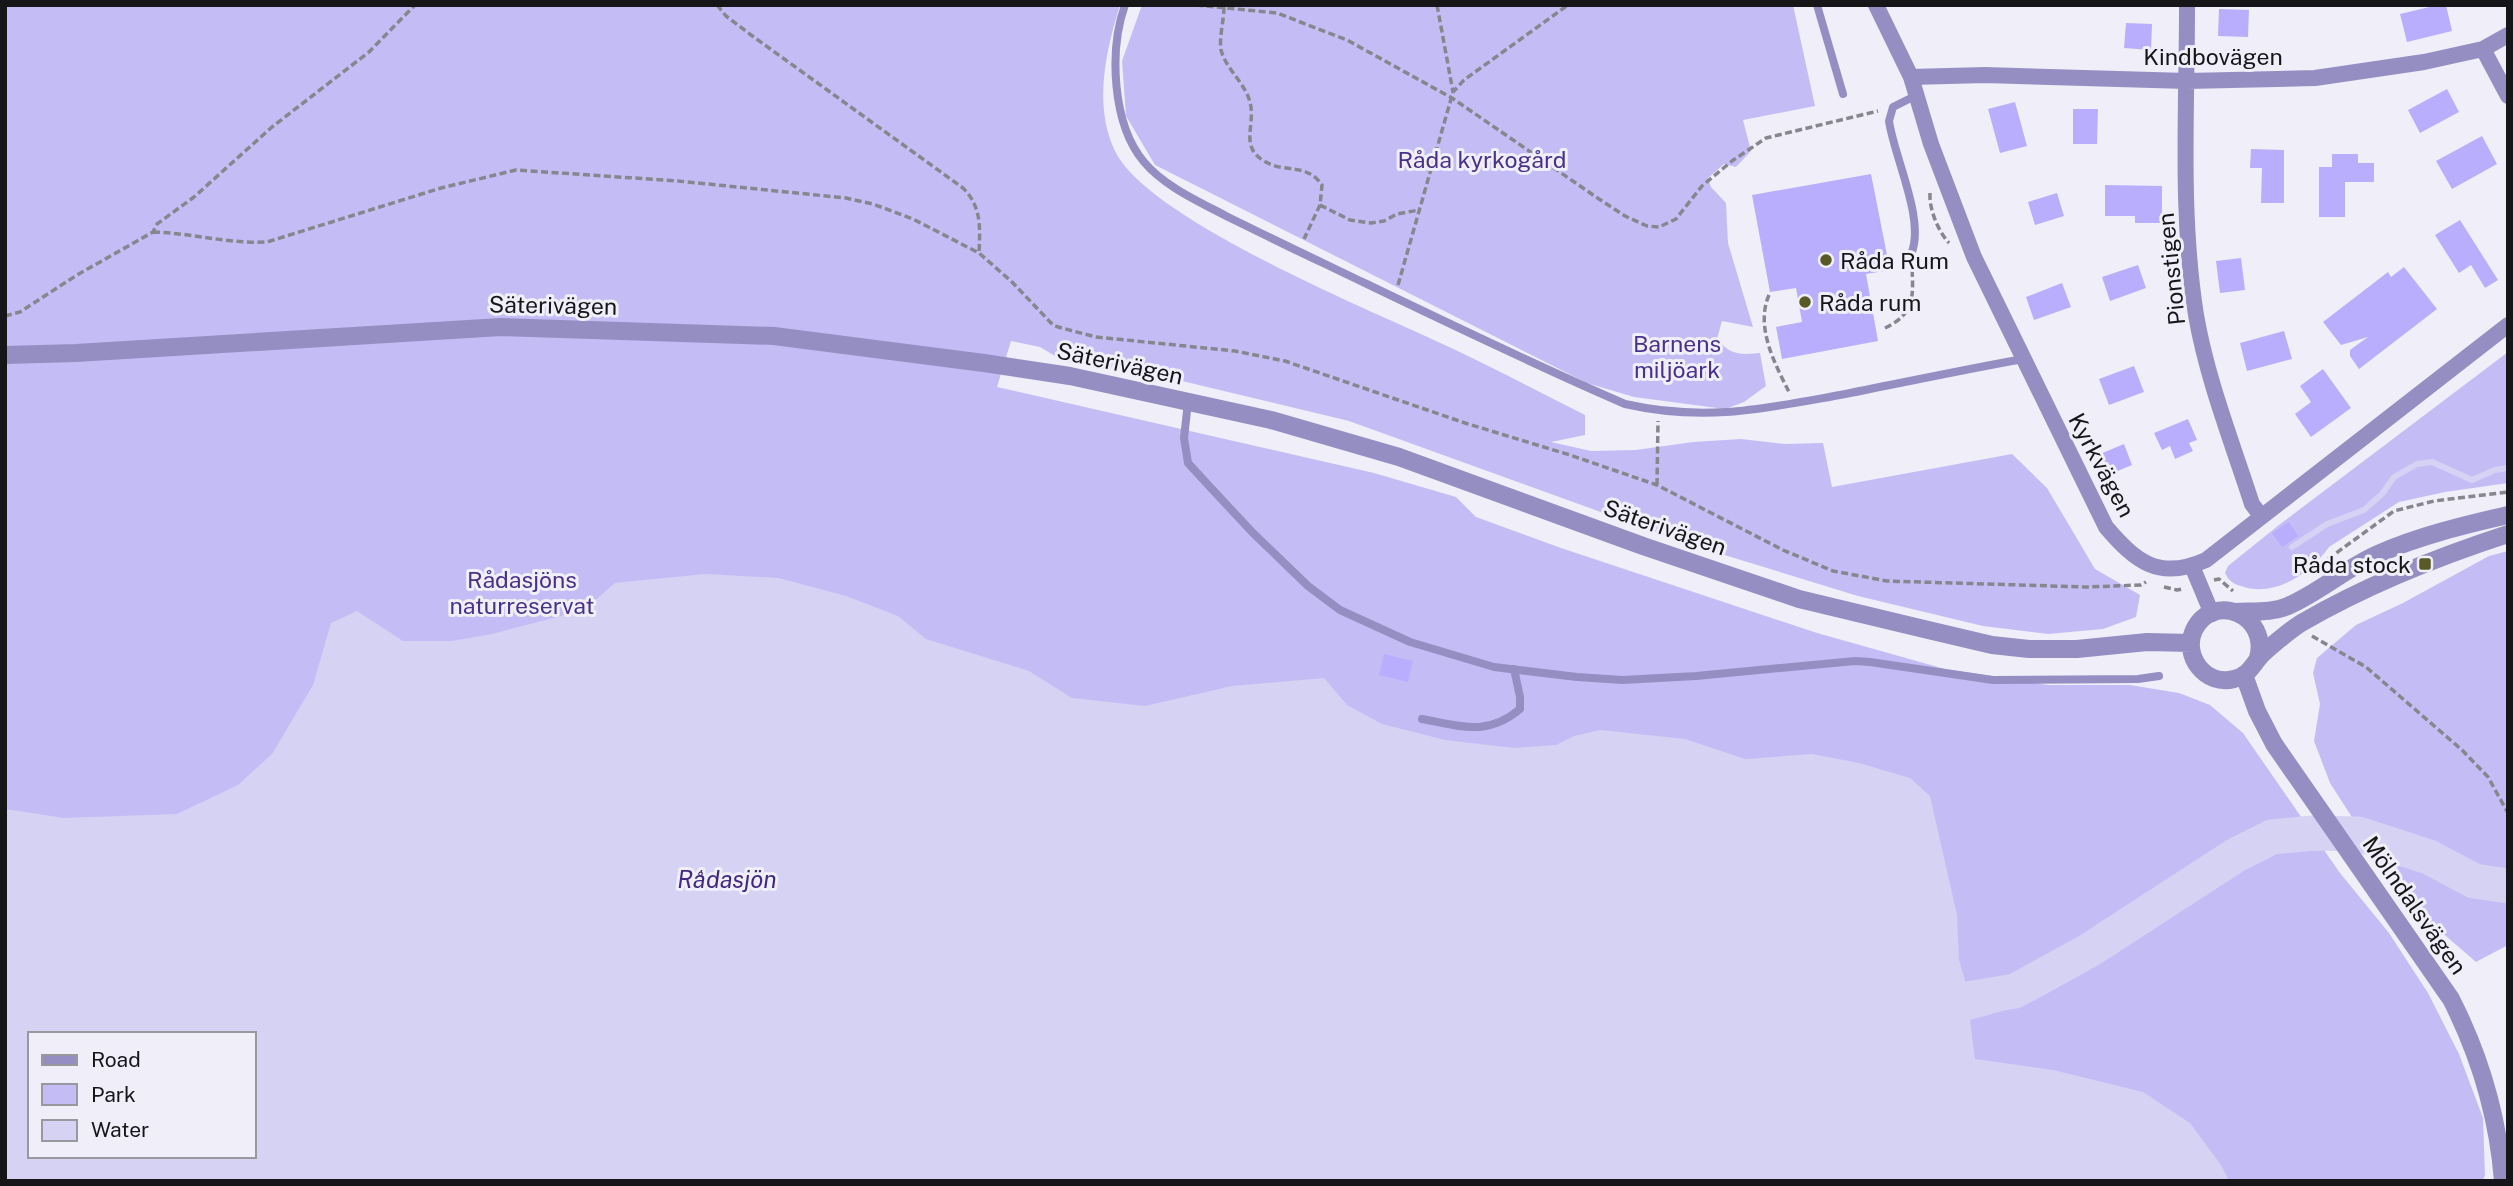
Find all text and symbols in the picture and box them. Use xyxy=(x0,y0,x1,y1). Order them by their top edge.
street label: Kindbovägen xyxy=(2143,43,2283,70)
park label: Råda kyrkogård xyxy=(1397,146,1567,173)
street label: Pionstigen xyxy=(2152,212,2190,326)
place label: Råda Rum xyxy=(1840,247,1949,274)
marker: Råda Rum xyxy=(1818,252,1834,268)
place label: Råda rum xyxy=(1819,289,1921,316)
street label: Säterivägen xyxy=(489,290,617,320)
marker: Råda rum xyxy=(1797,294,1813,310)
park label: Barnens miljöark xyxy=(1633,330,1721,383)
street label: Säterivägen xyxy=(1054,336,1186,390)
street label: Kyrkvägen xyxy=(2063,409,2141,521)
street label: Säterivägen xyxy=(1600,493,1730,561)
place label: Råda stock xyxy=(2293,551,2411,578)
marker: Råda stock xyxy=(2417,556,2433,572)
park label: Rådasjöns naturreservat xyxy=(449,566,595,619)
street label: Mölndalsvägen xyxy=(2357,831,2473,979)
water label: Rådasjön xyxy=(677,865,777,893)
legend xyxy=(28,1032,256,1158)
text: Road xyxy=(91,1047,141,1072)
text: Park xyxy=(91,1082,136,1107)
text: Water xyxy=(91,1117,149,1142)

